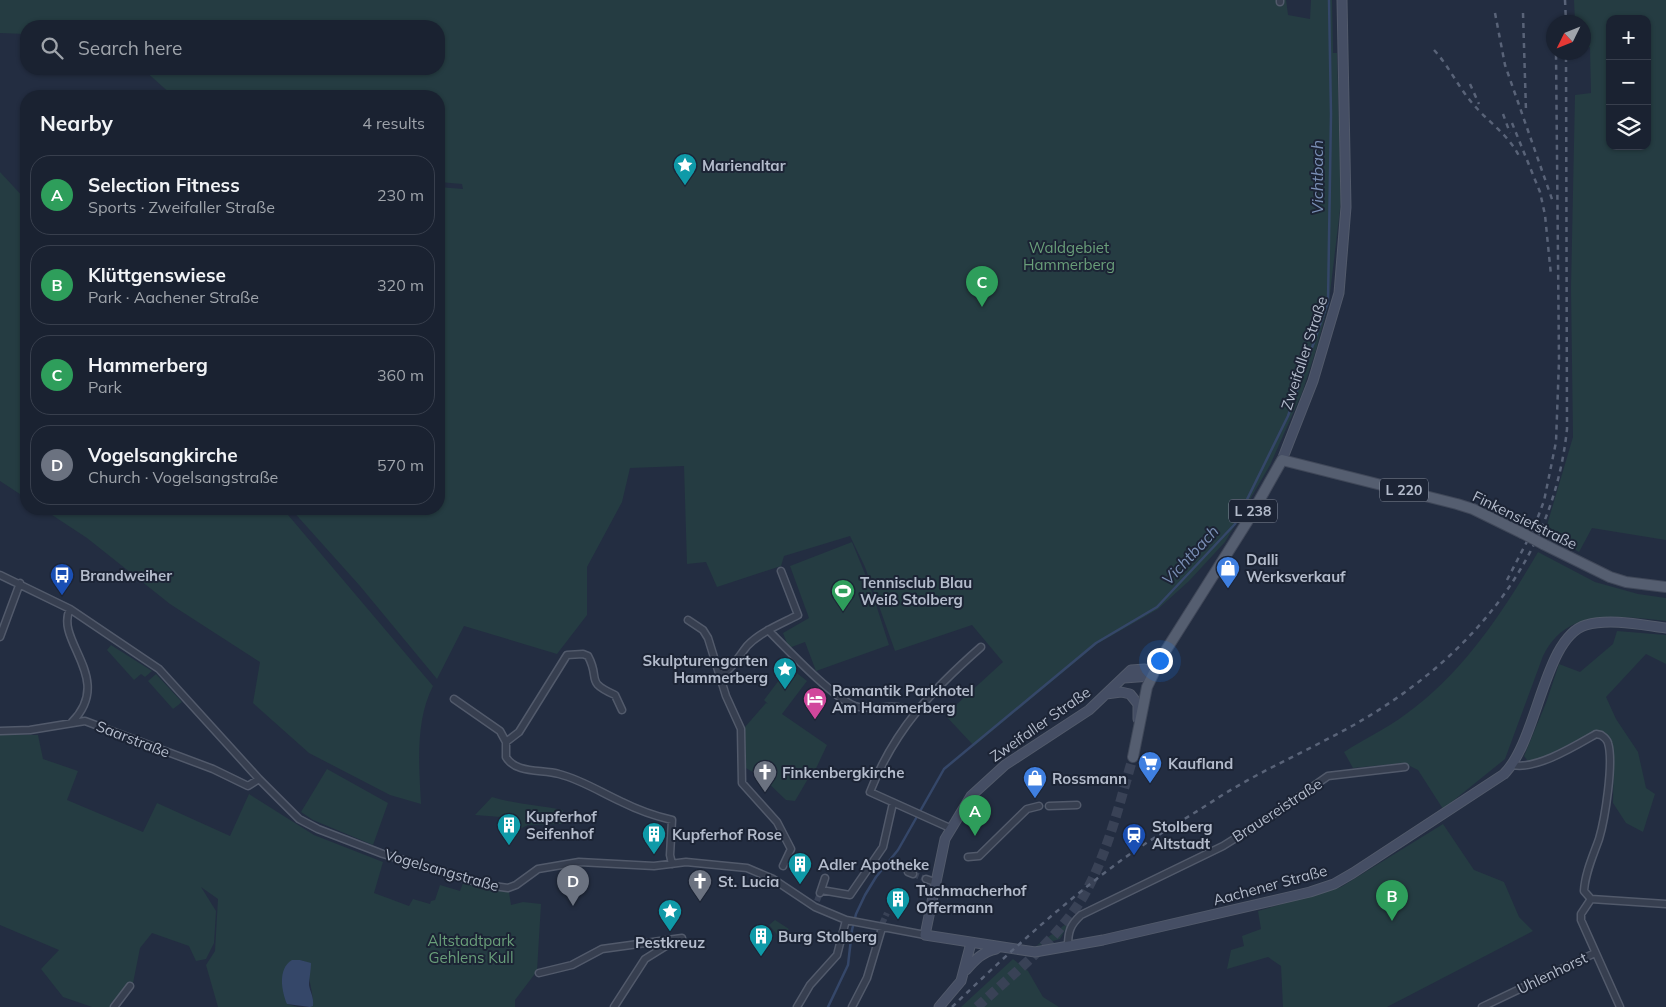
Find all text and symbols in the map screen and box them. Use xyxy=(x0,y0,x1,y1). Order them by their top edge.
north arrow xyxy=(1546,15,1591,60)
map controls xyxy=(1606,15,1651,150)
button: + xyxy=(1606,15,1651,60)
search box xyxy=(20,20,445,75)
icon: search xyxy=(38,34,66,62)
text: Search here xyxy=(78,36,182,60)
button: − xyxy=(1606,60,1651,105)
button: layers xyxy=(1606,105,1651,150)
text: Nearby xyxy=(40,110,113,136)
text: 4 results xyxy=(362,113,425,133)
water label: Vichtbach xyxy=(1307,140,1327,214)
place icon: Marienaltar xyxy=(672,152,698,186)
place label: Marienaltar xyxy=(702,156,786,175)
text: Selection Fitness xyxy=(88,173,240,197)
text: A xyxy=(51,185,63,205)
text: 230 m xyxy=(377,185,424,205)
text: Sports · Zweifaller Straße xyxy=(88,197,275,217)
park label: Waldgebiet Hammerberg xyxy=(1023,238,1115,274)
text: Klüttgenswiese xyxy=(88,263,226,287)
pin: C xyxy=(966,266,998,307)
text: B xyxy=(51,275,63,295)
text: 320 m xyxy=(377,275,424,295)
text: Park · Aachener Straße xyxy=(88,287,259,307)
street label: Zweifaller Straße xyxy=(1277,294,1331,412)
text: Hammerberg xyxy=(88,353,208,377)
text: C xyxy=(52,365,62,385)
text: 360 m xyxy=(377,365,424,385)
text: Park xyxy=(88,377,122,397)
text: Vogelsangkirche xyxy=(88,443,238,467)
text: D xyxy=(51,455,63,475)
text: 570 m xyxy=(377,455,424,475)
text: Church · Vogelsangstraße xyxy=(88,467,278,487)
road number: L 220 xyxy=(1380,478,1428,502)
street label: Finkensiefstraße xyxy=(1470,486,1580,554)
road number: L 238 xyxy=(1229,500,1277,522)
water label: Vichtbach xyxy=(1157,521,1223,589)
place label: Dalli Werksverkauf xyxy=(1246,550,1346,586)
shop icon: Dalli Werksverkauf xyxy=(1215,555,1241,589)
bus stop icon: Brandweiher xyxy=(49,562,75,596)
place label: Brandweiher xyxy=(80,566,172,585)
place label: Tennisclub Blau Weiß Stolberg xyxy=(860,573,972,609)
sports icon: Tennisclub Blau Weiß Stolberg xyxy=(830,578,856,612)
your location xyxy=(1147,648,1173,674)
place label: Skulpturengarten Hammerberg xyxy=(642,651,768,687)
place icon: Skulpturengarten Hammerberg xyxy=(772,656,798,690)
place label: Romantik Parkhotel Am Hammerberg xyxy=(832,681,974,717)
street label: Zweifaller Straße xyxy=(986,682,1094,766)
hotel icon: Romantik Parkhotel Am Hammerberg xyxy=(802,686,828,720)
street label: Saarstraße xyxy=(93,716,173,762)
supermarket icon: Kaufland xyxy=(1137,750,1163,784)
place label: Kaufland xyxy=(1168,754,1233,773)
church icon: Finkenbergkirche xyxy=(752,759,778,793)
place label: Finkenbergkirche xyxy=(782,763,904,782)
shop icon: Rossmann xyxy=(1022,765,1048,799)
place label: Rossmann xyxy=(1052,769,1127,788)
street label: Brauereistraße xyxy=(1229,774,1325,846)
pin: A xyxy=(959,795,991,836)
place label: Kupferhof Seifenhof xyxy=(526,807,597,843)
building icon: Kupferhof Seifenhof xyxy=(496,812,522,846)
place label: Stolberg Altstadt xyxy=(1152,817,1213,853)
building icon: Kupferhof Rose xyxy=(641,821,667,855)
station icon: Stolberg Altstadt xyxy=(1121,822,1147,856)
place label: Kupferhof Rose xyxy=(672,825,782,844)
street label: Vogelsangstraße xyxy=(383,845,501,895)
building icon: Adler Apotheke xyxy=(787,851,813,885)
place label: Adler Apotheke xyxy=(818,855,929,874)
street label: Aachener Straße xyxy=(1211,861,1329,909)
pin: D xyxy=(557,865,589,906)
church icon: St. Lucia xyxy=(687,868,713,902)
place label: St. Lucia xyxy=(718,872,779,891)
pin: B xyxy=(1376,880,1408,921)
place label: Tuchmacherhof Offermann xyxy=(916,881,1027,917)
building icon: Tuchmacherhof Offermann xyxy=(885,886,911,920)
place icon: Pestkreuz xyxy=(657,898,683,932)
building icon: Burg Stolberg xyxy=(748,923,774,957)
place label: Burg Stolberg xyxy=(778,927,877,946)
park label: Altstadtpark Gehlens Kull xyxy=(428,931,515,967)
place label: Pestkreuz xyxy=(635,933,705,952)
street label: Uhlenhorst xyxy=(1514,948,1590,998)

